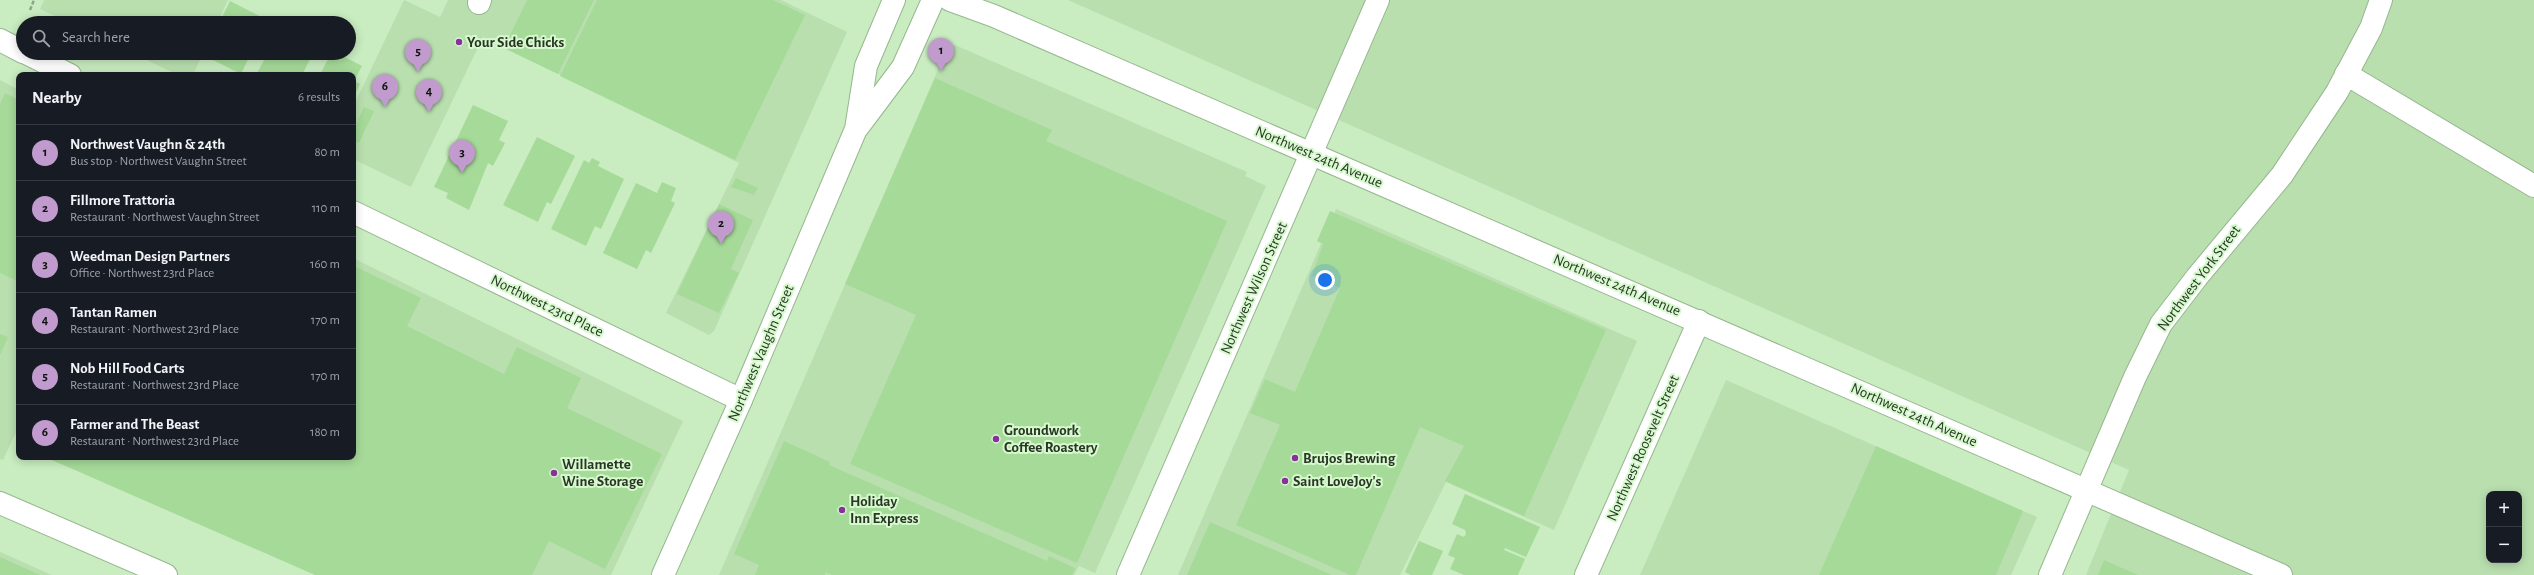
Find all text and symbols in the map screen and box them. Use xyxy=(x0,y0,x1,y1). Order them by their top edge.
search box xyxy=(16,16,356,60)
icon: search xyxy=(30,27,52,49)
text: Search here xyxy=(62,30,130,45)
place label: Your Side Chicks xyxy=(467,35,564,50)
marker: Your Side Chicks xyxy=(454,37,464,47)
pin: 1 xyxy=(928,38,954,71)
pin: 5 xyxy=(405,39,431,72)
pin: 6 xyxy=(372,74,398,107)
pin: 4 xyxy=(416,79,442,112)
text: Nearby xyxy=(32,89,82,106)
text: 6 results xyxy=(298,91,340,104)
street label: Northwest 24th Avenue xyxy=(1253,123,1385,191)
text: Northwest Vaughn & 24th xyxy=(70,137,225,152)
pin: 3 xyxy=(449,140,475,173)
text: 1 xyxy=(43,146,47,159)
text: 80 m xyxy=(314,146,340,159)
text: Bus stop · Northwest Vaughn Street xyxy=(70,155,247,168)
text: Fillmore Trattoria xyxy=(70,193,175,208)
text: 2 xyxy=(42,202,48,215)
text: 110 m xyxy=(312,202,340,215)
text: Restaurant · Northwest Vaughn Street xyxy=(70,211,259,224)
pin: 2 xyxy=(708,211,734,244)
street label: Northwest Wilson Street xyxy=(1218,219,1290,356)
street label: Northwest York Street xyxy=(2155,222,2244,333)
text: Weedman Design Partners xyxy=(70,249,230,264)
street label: Northwest 24th Avenue xyxy=(1551,251,1683,319)
text: 3 xyxy=(42,258,48,271)
text: 160 m xyxy=(310,258,340,271)
text: Office · Northwest 23rd Place xyxy=(70,267,214,280)
your location xyxy=(1315,270,1335,290)
street label: Northwest 23rd Place xyxy=(488,272,606,340)
street label: Northwest Vaughn Street xyxy=(725,282,797,423)
text: Tantan Ramen xyxy=(70,305,157,320)
text: 4 xyxy=(42,314,48,327)
text: 170 m xyxy=(311,314,340,327)
text: Restaurant · Northwest 23rd Place xyxy=(70,323,239,336)
text: Nob Hill Food Carts xyxy=(70,361,185,376)
text: 5 xyxy=(42,370,48,383)
text: 170 m xyxy=(311,370,340,383)
street label: Northwest Roosevelt Street xyxy=(1604,372,1682,523)
text: Restaurant · Northwest 23rd Place xyxy=(70,379,239,392)
street label: Northwest 24th Avenue xyxy=(1848,380,1980,450)
text: Farmer and The Beast xyxy=(70,417,199,432)
place label: Groundwork Coffee Roastery xyxy=(1004,423,1098,455)
text: 6 xyxy=(42,426,48,439)
text: 180 m xyxy=(310,426,340,439)
marker: Groundwork Coffee Roastery xyxy=(991,434,1001,444)
text: Restaurant · Northwest 23rd Place xyxy=(70,435,239,448)
place label: Brujos Brewing xyxy=(1303,451,1396,466)
marker: Brujos Brewing xyxy=(1290,453,1300,463)
place label: Willamette Wine Storage xyxy=(562,457,643,489)
marker: Willamette Wine Storage xyxy=(549,468,559,478)
place label: Saint LoveJoy's xyxy=(1293,474,1381,489)
marker: Saint LoveJoy's xyxy=(1280,476,1290,486)
map controls xyxy=(2486,491,2522,563)
button: + xyxy=(2486,491,2522,527)
place label: Holiday Inn Express xyxy=(850,494,919,526)
marker: Holiday Inn Express xyxy=(837,505,847,515)
button: − xyxy=(2486,527,2522,563)

